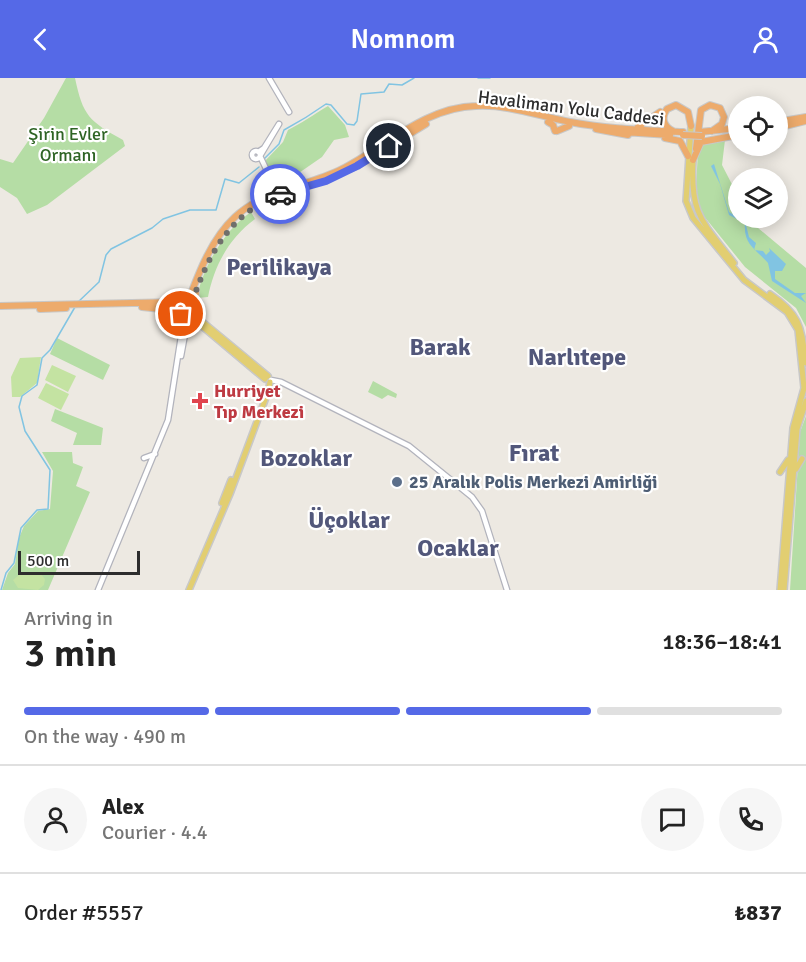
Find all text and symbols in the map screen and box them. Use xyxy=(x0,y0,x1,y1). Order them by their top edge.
icon: back xyxy=(24,23,57,56)
text: Nomnom xyxy=(351,23,455,56)
icon: person xyxy=(749,23,782,56)
street label: Havalimanı Yolu Caddesi xyxy=(477,86,665,130)
map controls xyxy=(728,96,788,228)
button: locate xyxy=(728,96,788,156)
pin xyxy=(363,120,414,171)
park label: Şirin Evler Ormanı xyxy=(28,123,108,166)
icon: home xyxy=(372,129,405,162)
courier xyxy=(250,164,310,224)
button: layers xyxy=(728,168,788,228)
icon: car xyxy=(264,178,297,211)
district label: Perilikaya xyxy=(226,252,332,282)
pin xyxy=(155,288,206,339)
icon: bag xyxy=(164,297,197,330)
district label: Barak xyxy=(409,332,471,362)
district label: Narlıtepe xyxy=(528,342,626,372)
place label: Hurriyet Tıp Merkezi xyxy=(214,380,304,423)
marker: Hurriyet Tıp Merkezi xyxy=(191,392,209,410)
district label: Fırat xyxy=(509,438,559,468)
district label: Bozoklar xyxy=(260,443,352,473)
place label: 25 Aralık Polis Merkezi Amirliği xyxy=(409,471,657,493)
marker: 25 Aralık Polis Merkezi Amirliği xyxy=(390,475,404,489)
district label: Üçoklar xyxy=(308,505,390,535)
district label: Ocaklar xyxy=(417,533,499,563)
scale bar xyxy=(18,548,140,576)
text: 500 m xyxy=(27,551,69,571)
text: Arriving in xyxy=(24,606,113,631)
text: 18:36–18:41 xyxy=(663,628,782,655)
text: 3 min xyxy=(24,629,117,677)
text: On the way · 490 m xyxy=(24,724,186,749)
button: person xyxy=(24,788,87,851)
button: chat xyxy=(641,788,704,851)
button: phone xyxy=(719,788,782,851)
text: Alex xyxy=(102,793,144,820)
text: Courier · 4.4 xyxy=(102,820,208,845)
text: Order #5557 xyxy=(24,899,144,926)
text: ₺837 xyxy=(734,899,782,926)

